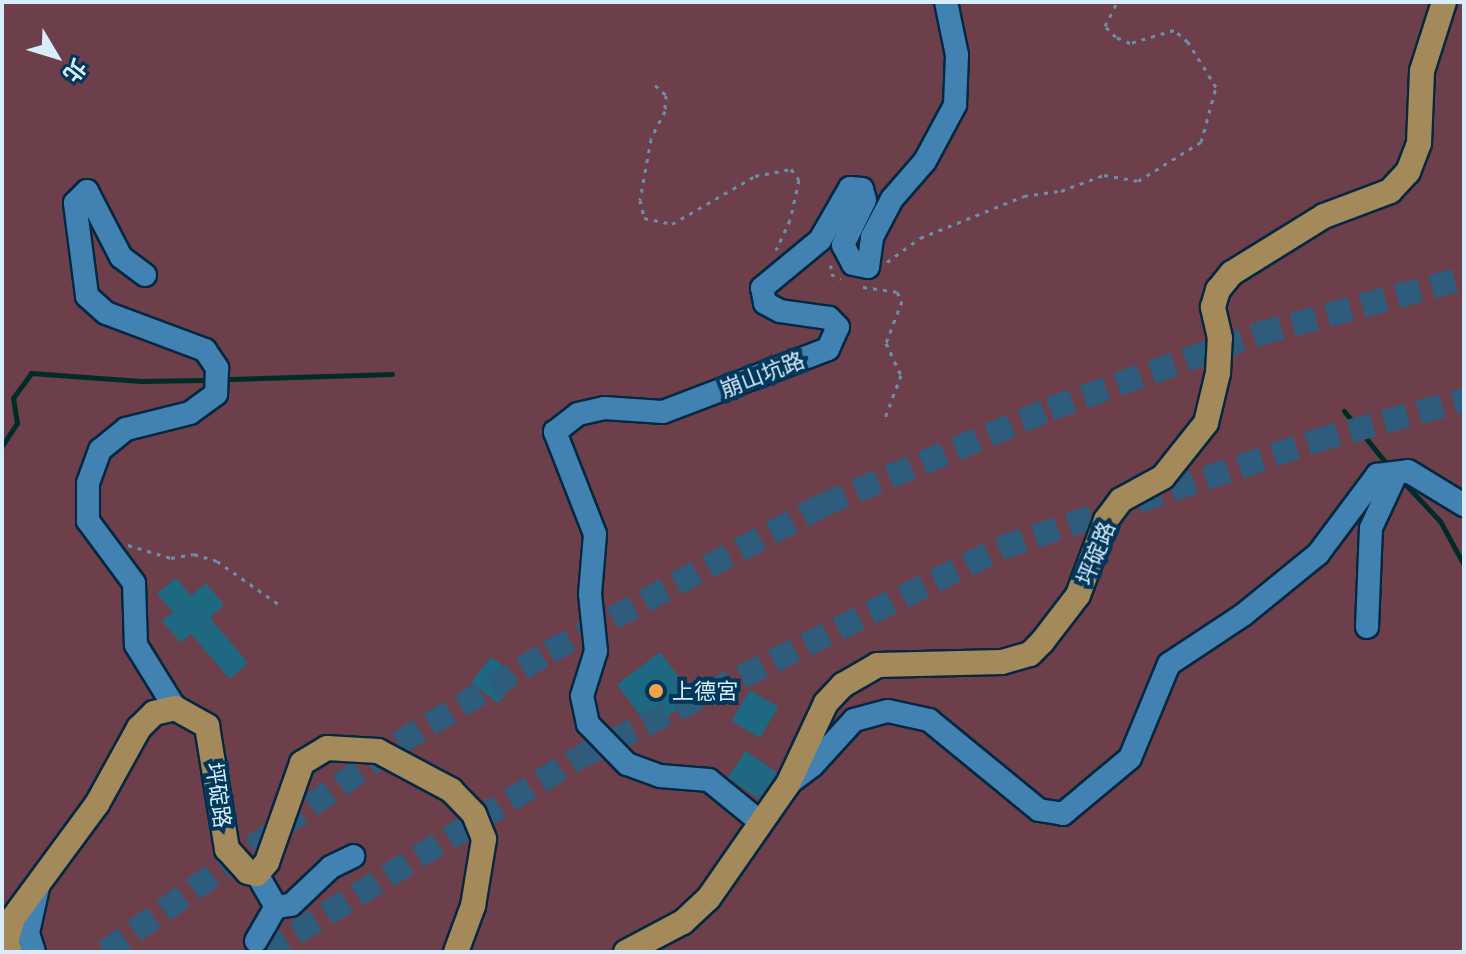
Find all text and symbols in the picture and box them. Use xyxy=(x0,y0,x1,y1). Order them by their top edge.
north arrow xyxy=(16,16,96,96)
text: 北 xyxy=(57,53,94,89)
street label: 崩山坑路 xyxy=(716,346,808,402)
street label: 坪碇路 xyxy=(1070,517,1120,589)
place label: 上德宮 xyxy=(672,678,738,704)
marker: 上德宮 xyxy=(647,682,665,700)
street label: 坪碇路 xyxy=(201,760,237,830)

